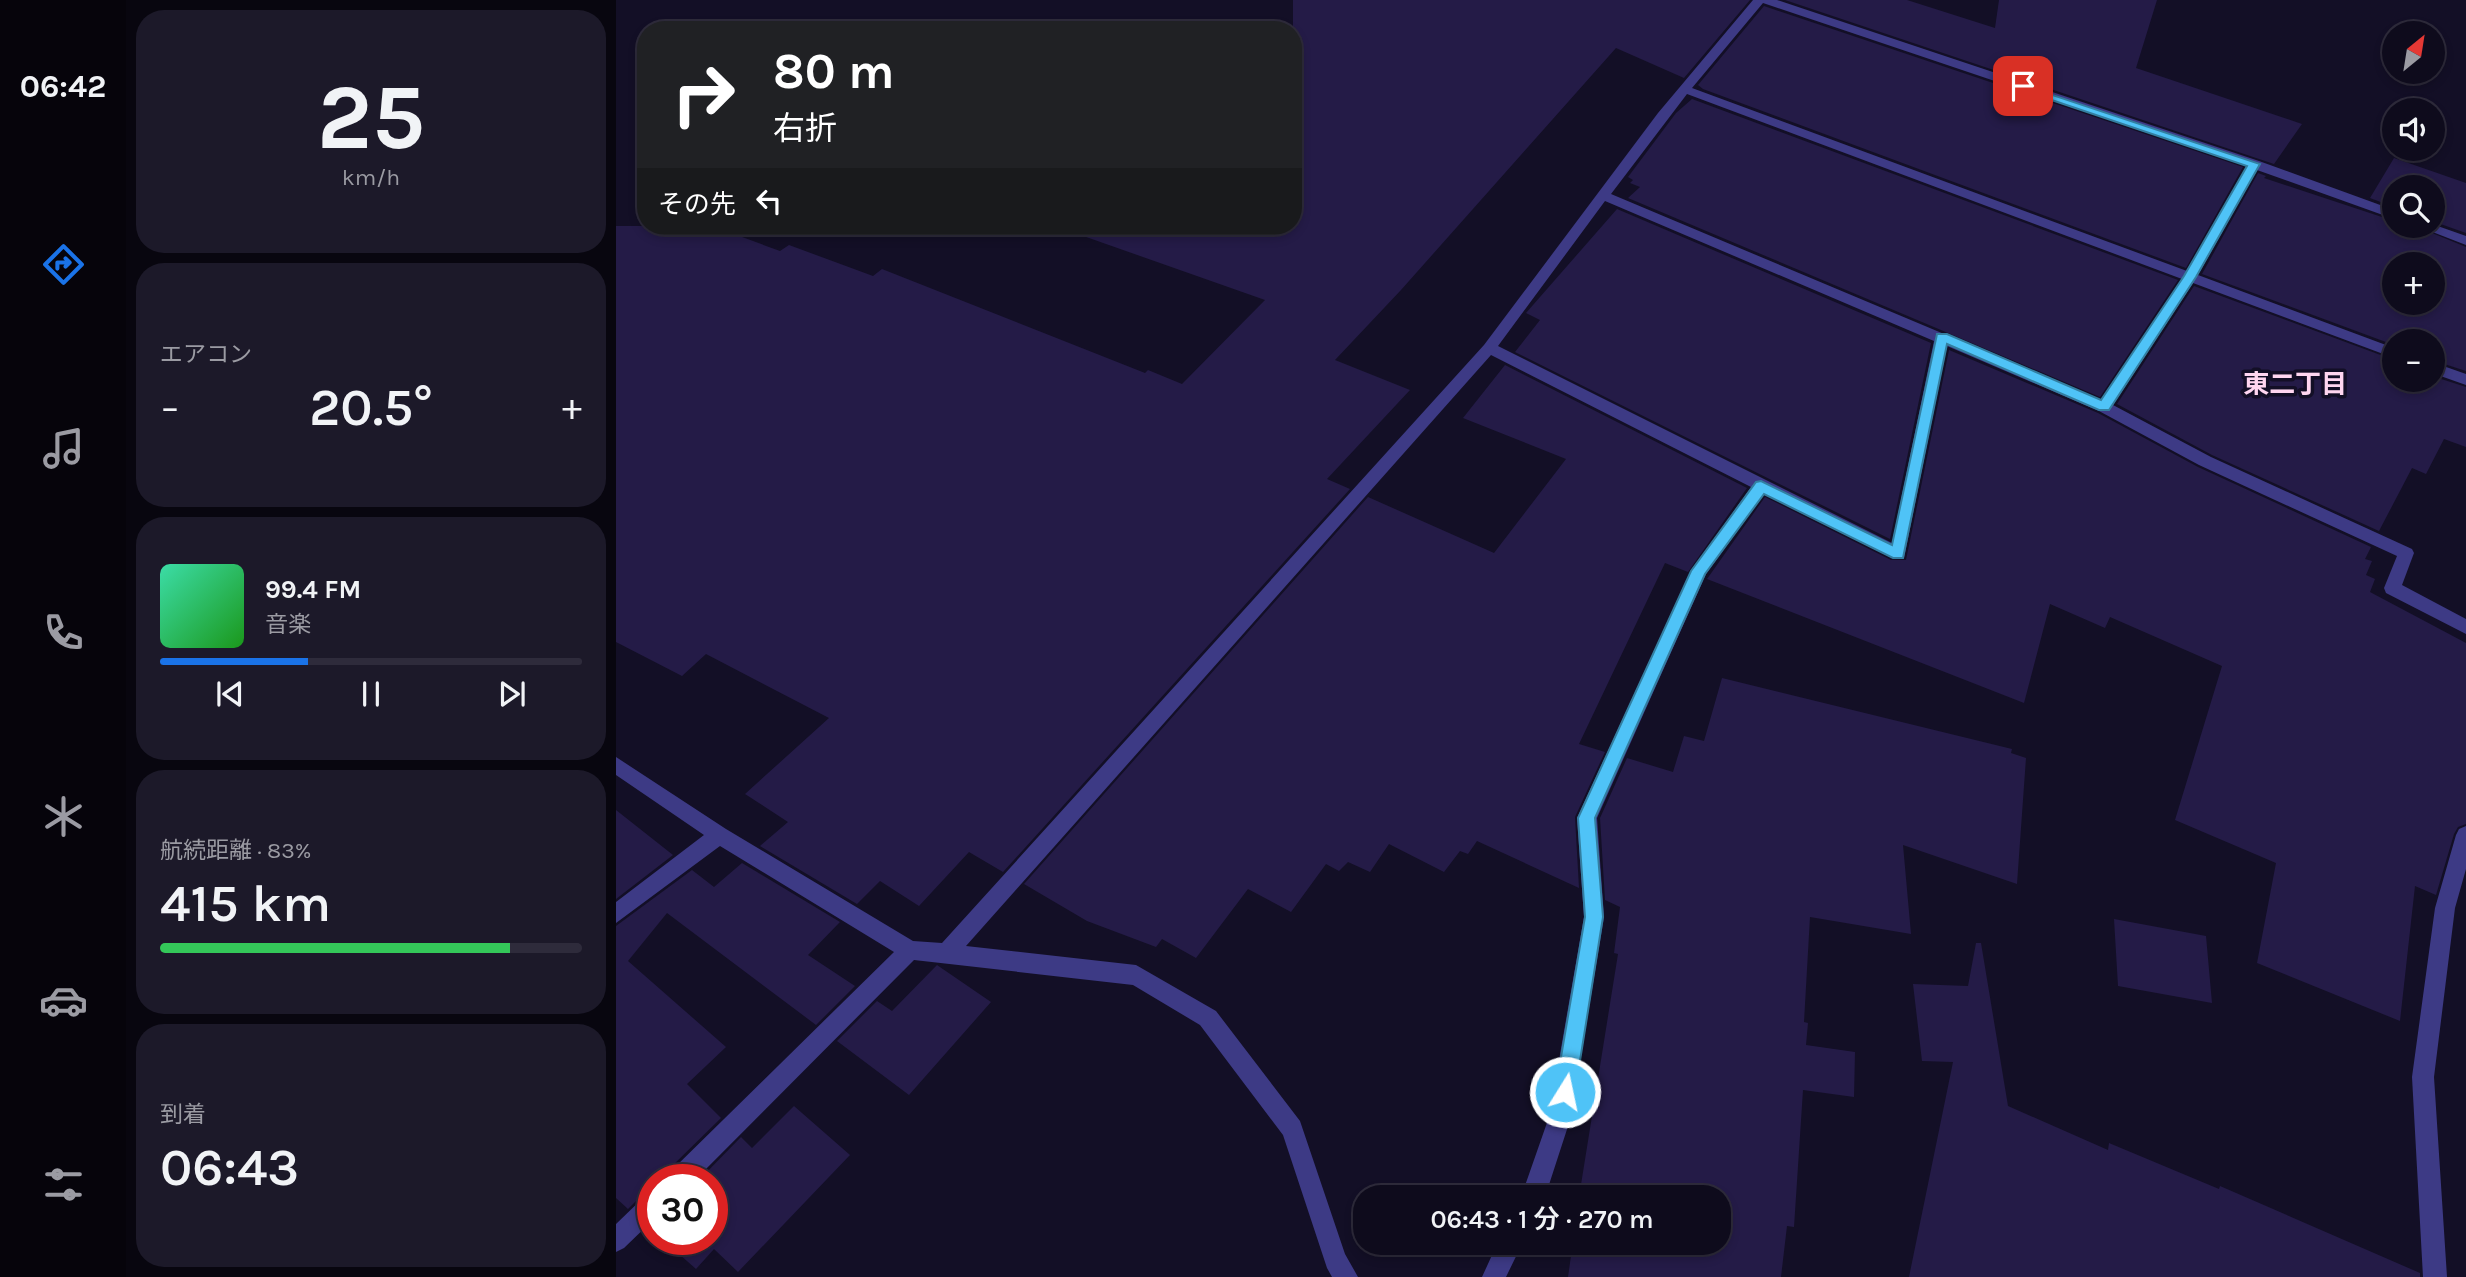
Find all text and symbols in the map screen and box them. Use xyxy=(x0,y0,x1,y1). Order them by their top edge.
north arrow xyxy=(2382,21,2445,84)
map controls xyxy=(2382,21,2445,392)
text: 80 m xyxy=(773,43,895,100)
icon: right xyxy=(658,49,749,140)
pin xyxy=(1993,56,2053,116)
text: 25 xyxy=(317,65,425,171)
icon: arrive xyxy=(2004,67,2042,105)
text: 06:42 xyxy=(20,68,106,105)
button: sound xyxy=(2382,98,2445,161)
text: 右折 xyxy=(773,110,837,147)
text: km/h xyxy=(342,164,400,191)
button: search xyxy=(2382,175,2445,238)
icon: left xyxy=(750,182,788,220)
text: その先 xyxy=(658,189,736,220)
icon: directions xyxy=(39,240,88,289)
button: + xyxy=(2382,252,2445,315)
button: − xyxy=(2382,329,2445,392)
text: エアコン xyxy=(160,341,252,368)
district label: 東二丁目 xyxy=(2243,369,2347,400)
text: 20.5° xyxy=(309,377,433,438)
text: − xyxy=(160,385,180,430)
text: + xyxy=(562,385,582,430)
icon: music xyxy=(39,424,88,473)
text: 99.4 FM xyxy=(265,574,361,605)
icon: phone xyxy=(39,608,88,657)
text: 音楽 xyxy=(265,611,311,638)
icon: previous xyxy=(211,675,249,713)
icon: pause xyxy=(352,675,390,713)
icon: next xyxy=(493,675,531,713)
icon: climate xyxy=(39,792,88,841)
text: 航続距離 · 83% xyxy=(160,837,311,864)
text: 415 km xyxy=(160,873,331,934)
icon: car xyxy=(39,976,88,1025)
position arrow xyxy=(1528,1055,1602,1129)
text: 到着 xyxy=(160,1101,206,1128)
text: 06:43 xyxy=(160,1137,299,1198)
icon: filters xyxy=(39,1160,88,1209)
speed limit sign: 30 xyxy=(637,1164,728,1255)
text: 06:43 · 1 分 · 270 m xyxy=(1430,1204,1654,1235)

